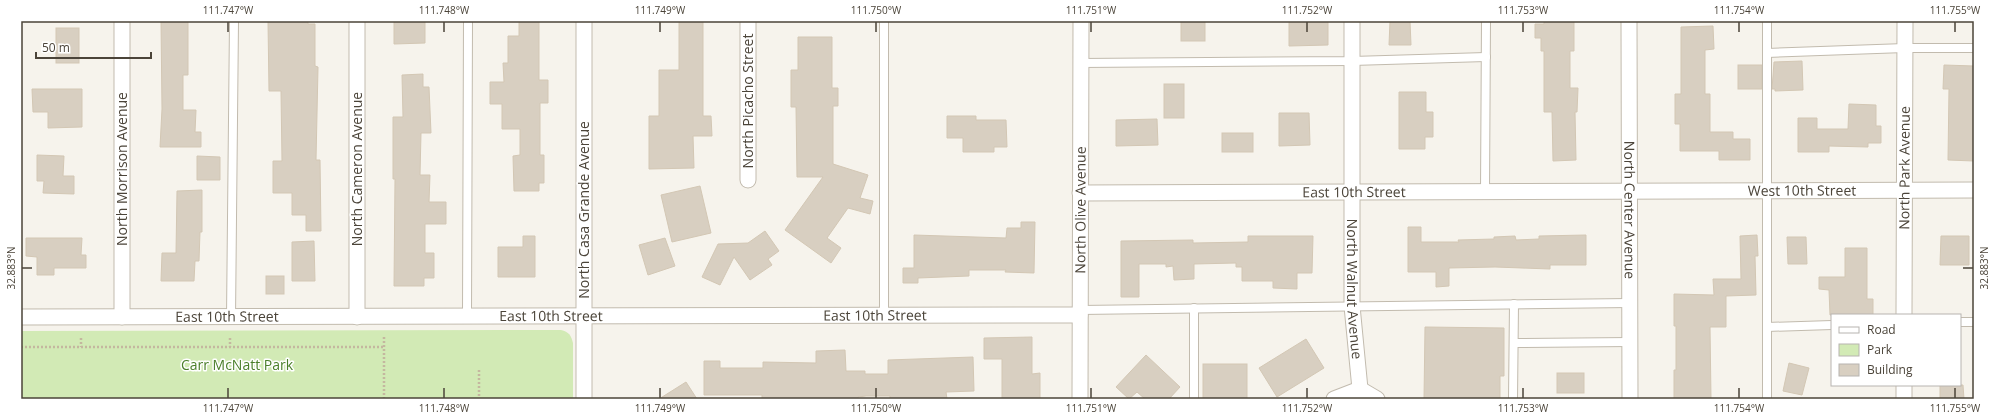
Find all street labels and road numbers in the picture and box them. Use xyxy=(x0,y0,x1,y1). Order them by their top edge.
street label: North Picacho Street xyxy=(738,34,757,168)
street label: North Morrison Avenue xyxy=(112,92,131,246)
street label: North Cameron Avenue xyxy=(347,92,366,246)
street label: North Park Avenue xyxy=(1894,106,1914,230)
street label: North Casa Grande Avenue xyxy=(574,121,593,299)
street label: North Center Avenue xyxy=(1620,141,1640,279)
street label: North Olive Avenue xyxy=(1070,146,1090,274)
street label: West 10th Street xyxy=(1748,180,1856,200)
street label: East 10th Street xyxy=(1302,182,1406,201)
street label: North Walnut Avenue xyxy=(1343,219,1367,360)
street label: East 10th Street xyxy=(823,305,927,324)
street label: East 10th Street xyxy=(499,306,603,325)
street label: East 10th Street xyxy=(175,307,279,326)

